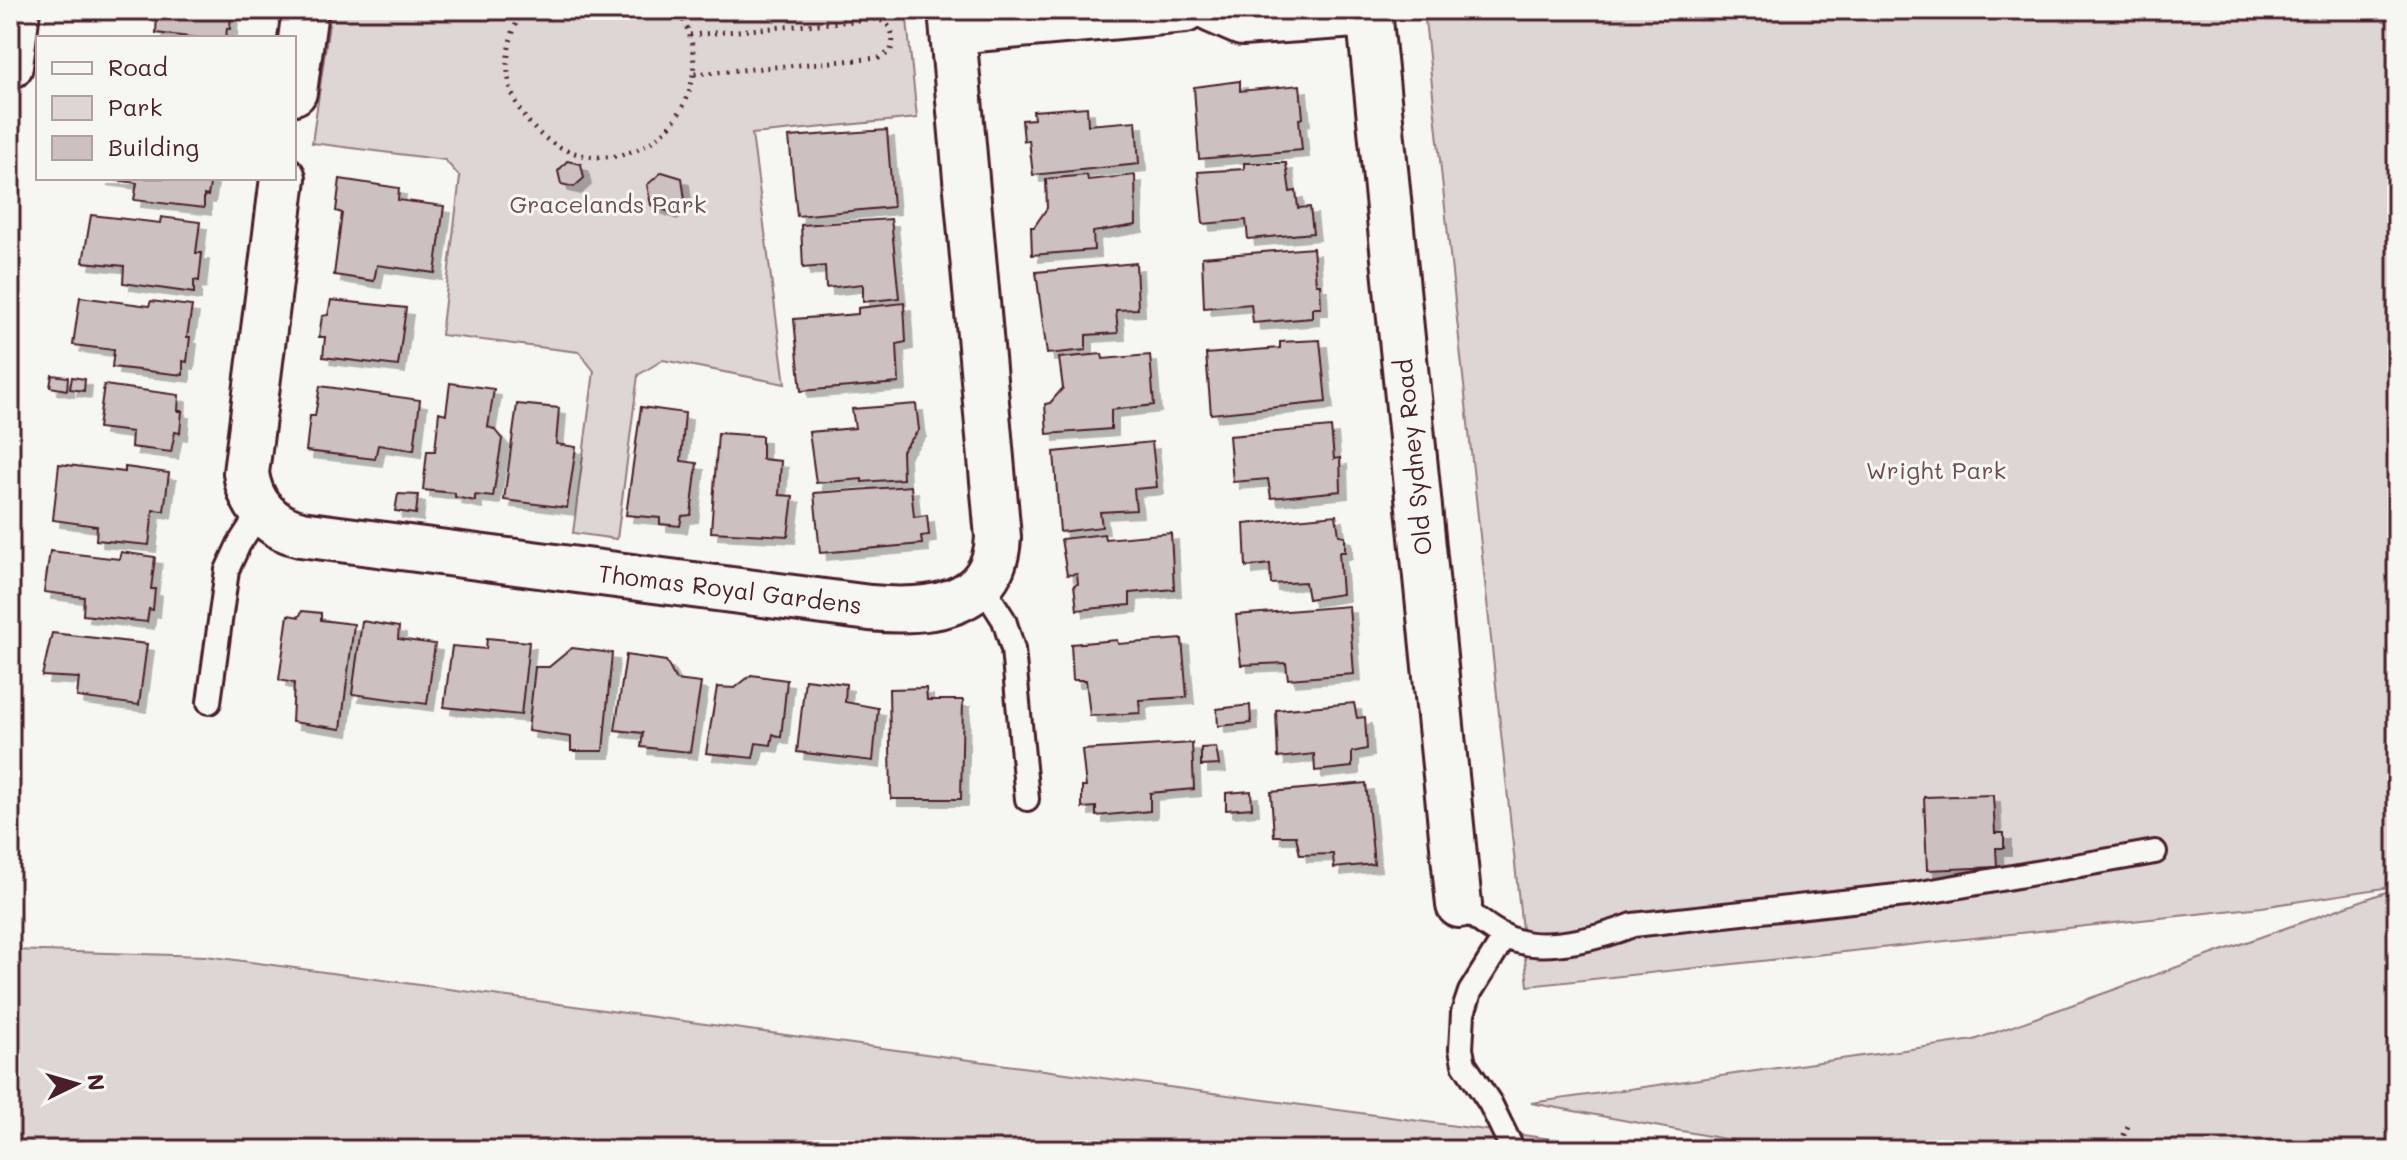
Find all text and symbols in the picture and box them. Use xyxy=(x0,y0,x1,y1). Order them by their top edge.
legend xyxy=(36,36,296,180)
text: Road xyxy=(108,51,168,82)
text: Park xyxy=(108,91,162,122)
text: Building xyxy=(108,131,199,162)
park label: Gracelands Park xyxy=(510,188,707,219)
street label: Old Sydney Road xyxy=(1387,357,1438,557)
park label: Wright Park xyxy=(1866,454,2006,485)
street label: Thomas Royal Gardens xyxy=(597,557,864,620)
north arrow xyxy=(36,1044,116,1124)
text: N xyxy=(81,1073,112,1092)

